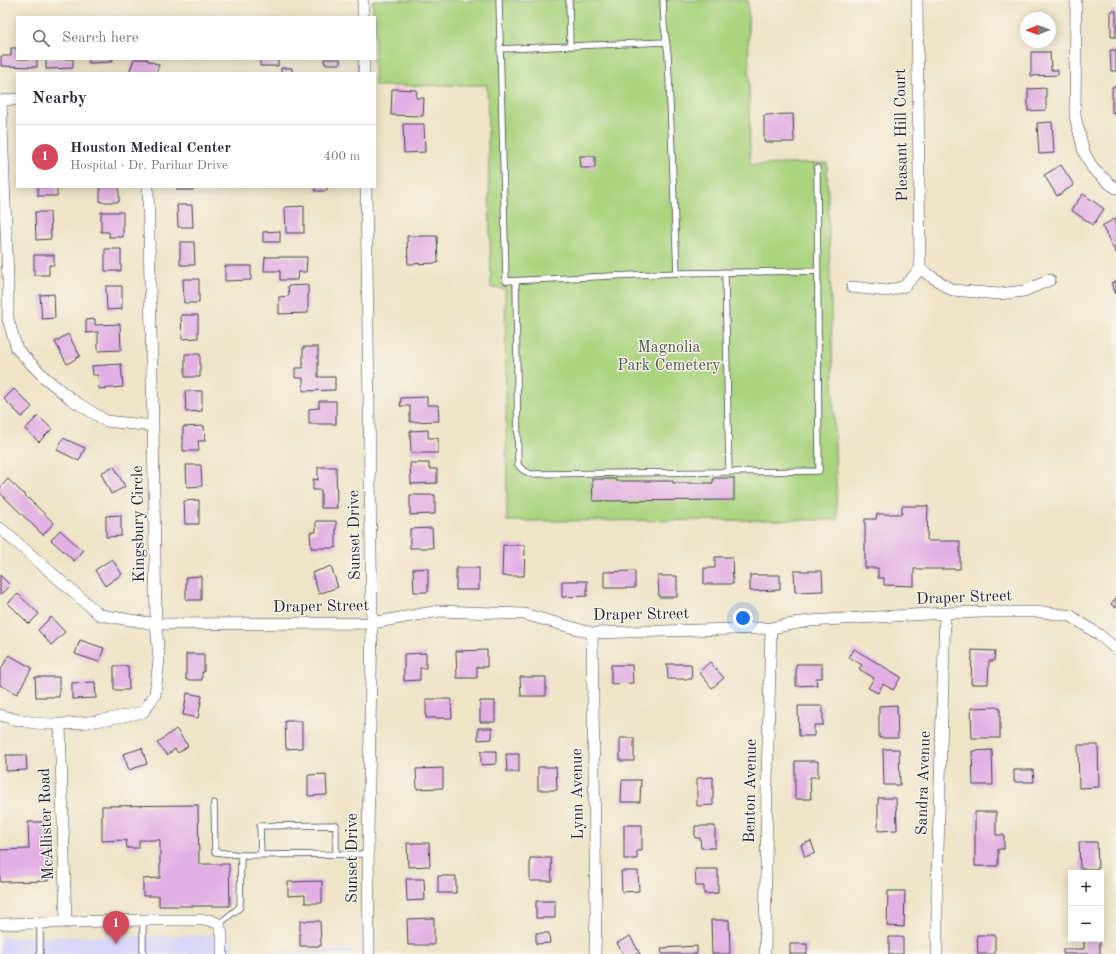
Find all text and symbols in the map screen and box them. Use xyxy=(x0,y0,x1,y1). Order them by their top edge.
north arrow xyxy=(1020,12,1056,48)
search box xyxy=(16,16,376,60)
icon: search xyxy=(30,27,52,49)
text: Search here xyxy=(62,31,139,46)
street label: Pleasant Hill Court xyxy=(893,68,911,202)
text: Nearby xyxy=(32,90,87,107)
text: Houston Medical Center xyxy=(70,141,231,156)
text: 1 xyxy=(41,150,49,163)
text: 400 m xyxy=(323,150,360,163)
text: Hospital · Dr. Parihar Drive xyxy=(70,159,228,172)
park label: Magnolia Park Cemetery xyxy=(617,340,721,374)
street label: Kingsbury Circle xyxy=(130,465,148,583)
street label: Sunset Drive xyxy=(346,490,364,580)
street label: Draper Street xyxy=(916,588,1013,608)
street label: Draper Street xyxy=(273,598,370,616)
street label: Draper Street xyxy=(593,606,690,624)
your location xyxy=(733,608,753,628)
street label: Sandra Avenue xyxy=(914,730,934,836)
street label: Benton Avenue xyxy=(742,739,760,843)
street label: Lynn Avenue xyxy=(569,748,587,840)
street label: McAllister Road xyxy=(37,768,57,880)
street label: Sunset Drive xyxy=(345,813,361,903)
map controls xyxy=(1068,870,1104,942)
button: + xyxy=(1068,870,1104,906)
button: − xyxy=(1068,906,1104,942)
pin: 1 xyxy=(103,911,129,944)

